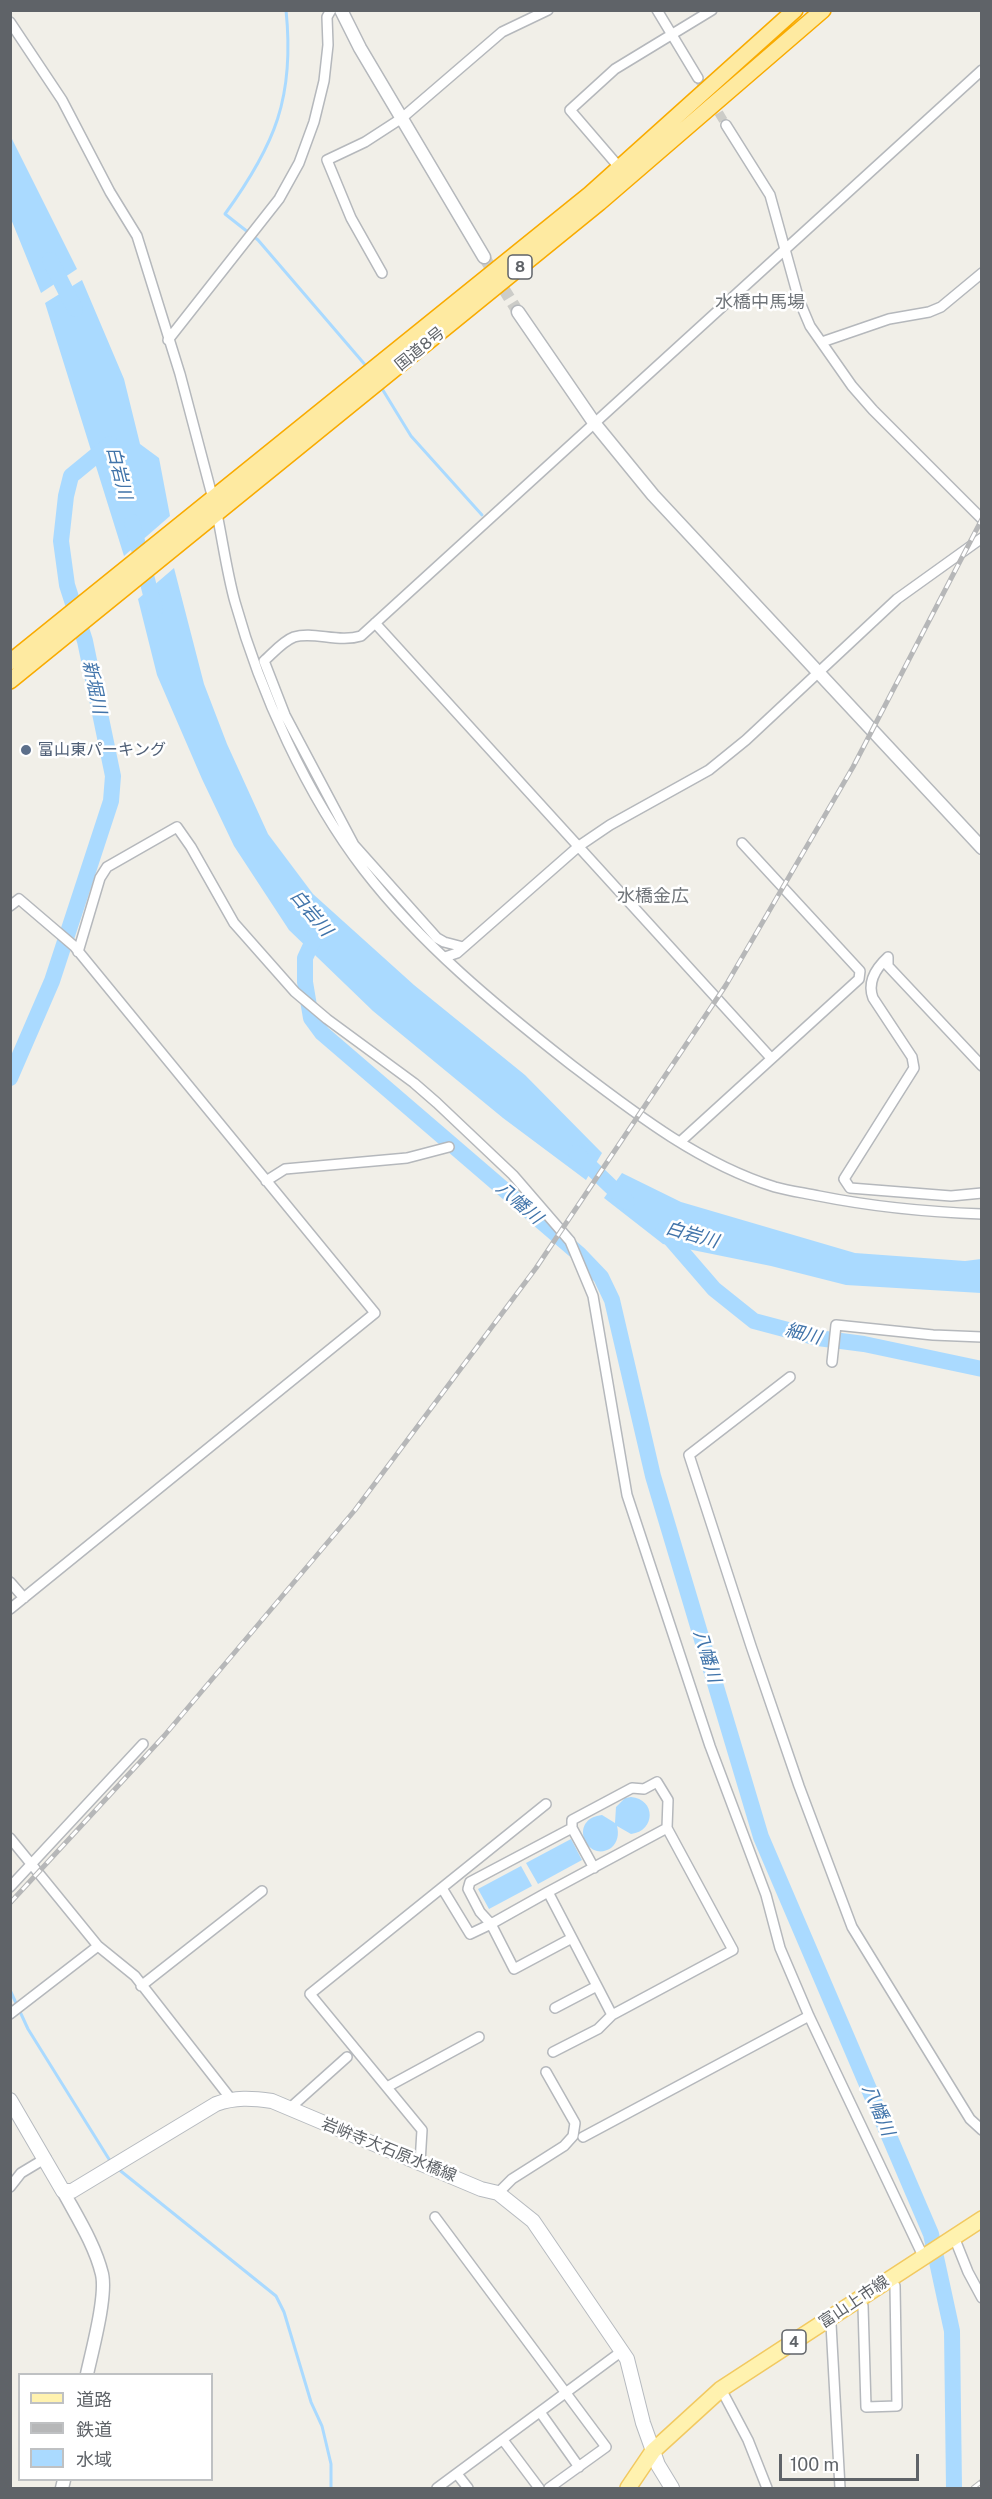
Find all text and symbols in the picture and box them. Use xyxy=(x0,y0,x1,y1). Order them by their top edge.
road number: 8 xyxy=(508,255,532,279)
district label: 水橋中馬場 xyxy=(715,291,805,313)
street label: 国道8号 xyxy=(391,323,449,375)
water label: 白岩川 xyxy=(102,444,136,502)
water label: 新堀川 xyxy=(78,658,110,716)
place label: 富山東パーキング xyxy=(38,740,166,760)
marker: 富山東パーキング xyxy=(19,743,33,757)
water label: 白岩川 xyxy=(285,885,337,941)
district label: 水橋金広 xyxy=(617,885,689,907)
water label: 八幡川 xyxy=(492,1177,546,1229)
water label: 白岩川 xyxy=(663,1217,721,1253)
water label: 細川 xyxy=(783,1319,823,1349)
water label: 八幡川 xyxy=(689,1627,725,1685)
water label: 八幡川 xyxy=(858,2081,898,2139)
street label: 岩峅寺大石原水橋線 xyxy=(319,2114,459,2186)
street label: 富山上市線 xyxy=(815,2272,893,2332)
road number: 4 xyxy=(782,2330,806,2354)
legend xyxy=(18,2373,213,2481)
text: 道路 xyxy=(76,2389,112,2410)
text: 鉄道 xyxy=(76,2419,112,2440)
scale bar xyxy=(782,2442,922,2480)
text: 水域 xyxy=(76,2449,112,2470)
text: 100 m xyxy=(790,2454,839,2475)

